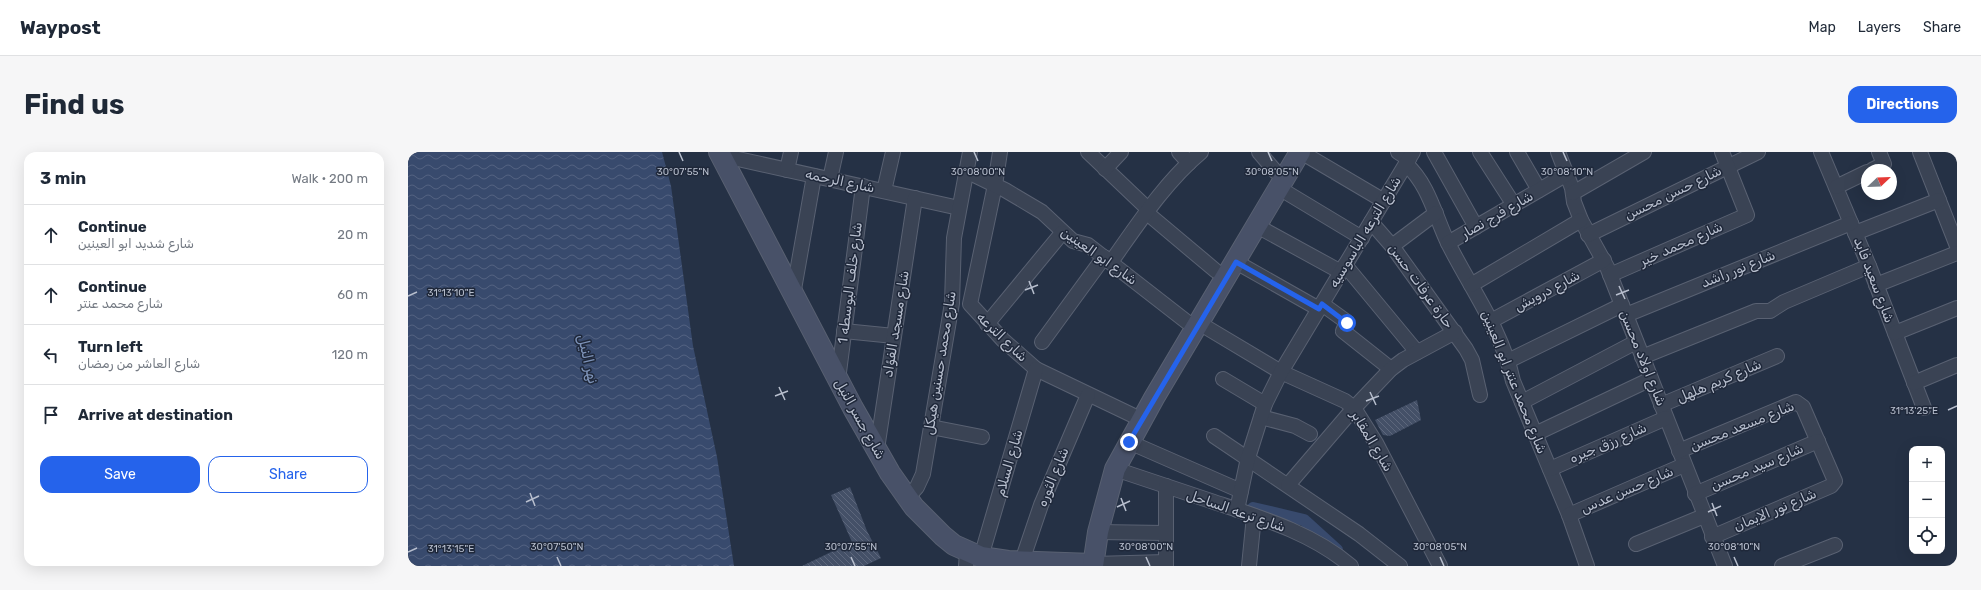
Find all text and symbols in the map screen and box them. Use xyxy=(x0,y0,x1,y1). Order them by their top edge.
text: Waypost xyxy=(20,16,101,39)
text: Map xyxy=(1809,19,1836,36)
text: Layers xyxy=(1858,19,1901,36)
text: Share xyxy=(1923,19,1961,36)
button: Directions xyxy=(1848,86,1957,123)
text: Find us xyxy=(24,88,124,121)
street label: شارع حسن محسن xyxy=(1622,162,1725,226)
north arrow xyxy=(1861,164,1897,200)
street label: شارع الرحمه xyxy=(803,165,876,199)
text: 30°07'55"N xyxy=(657,166,709,178)
text: 30°08'00"N xyxy=(951,166,1005,178)
text: 30°08'05"N xyxy=(1245,166,1299,178)
text: 30°08'10"N xyxy=(1541,166,1593,178)
text: 3 min xyxy=(40,168,86,188)
text: Walk · 200 m xyxy=(291,171,368,186)
street label: شارع الترعه الباسوسيه xyxy=(1325,173,1407,292)
street label: شارع فرج نصار xyxy=(1457,187,1537,245)
text: Continue xyxy=(78,218,147,236)
street label: شارع محمد خير xyxy=(1636,218,1726,272)
street label: شارع خلف البوسطه 1 xyxy=(834,221,868,345)
street label: شارع ابو العينين xyxy=(1056,223,1140,290)
icon: ahead xyxy=(40,224,62,246)
text: 20 m xyxy=(337,227,368,242)
street label: شارع سعيد فايد xyxy=(1848,235,1898,326)
text: شارع شديد ابو العينين xyxy=(78,236,194,251)
street label: حارة عرفات حسن xyxy=(1385,240,1458,332)
street label: شارع نور راشد xyxy=(1698,246,1778,293)
street label: شارع درويش xyxy=(1511,267,1584,317)
street label: شارع مسجد الفؤاد xyxy=(879,269,915,379)
text: Continue xyxy=(78,278,147,296)
icon: ahead xyxy=(40,284,62,306)
text: 60 m xyxy=(337,287,368,302)
text: 31°13'10"E xyxy=(428,287,474,299)
street label: شارع محمد حسنين هيكل xyxy=(920,290,962,436)
text: شارع محمد عنتر xyxy=(78,296,163,311)
street label: شارع الترعه xyxy=(971,308,1031,367)
street label: شارع محمد عنتر ابو العينين xyxy=(1476,308,1551,457)
street label: شارع اولاد محسن xyxy=(1614,308,1670,409)
route start xyxy=(1338,314,1356,332)
water label: نهر النيل xyxy=(574,332,602,386)
text: Turn left xyxy=(78,338,143,356)
icon: left xyxy=(40,344,62,366)
text: 120 m xyxy=(332,347,368,362)
street label: شارع كريم هلهل xyxy=(1674,355,1765,408)
text: شارع العاشر من رمضان xyxy=(78,356,200,371)
street label: شارع جسر النيل xyxy=(829,376,889,463)
street label: شارع مسعد محسن xyxy=(1687,397,1797,457)
icon: arrive xyxy=(40,404,62,426)
text: 31°13'25"E xyxy=(1890,405,1938,417)
text: Arrive at destination xyxy=(78,406,233,424)
street label: شارع المقابر xyxy=(1345,406,1397,476)
street label: شارع رزق جيره xyxy=(1567,419,1650,469)
street label: شارع السلام xyxy=(991,428,1029,499)
route end xyxy=(1120,433,1138,451)
street label: شارع سيد محسن xyxy=(1708,440,1807,496)
street label: شارع الثوره xyxy=(1033,445,1074,510)
map controls xyxy=(1909,446,1945,554)
button: + xyxy=(1909,446,1945,482)
button: Save xyxy=(40,456,200,493)
button: Share xyxy=(208,456,368,493)
street label: شارع حسن عدس xyxy=(1578,463,1677,519)
button: − xyxy=(1909,482,1945,518)
street label: شارع نور الايمان xyxy=(1731,485,1820,537)
street label: شارع ترعه الساحل xyxy=(1184,486,1288,538)
button: locate xyxy=(1909,518,1945,554)
text: 30°07'50"N xyxy=(531,541,583,553)
text: 30°07'55"N xyxy=(825,541,877,553)
text: 30°08'00"N xyxy=(1119,541,1173,553)
text: 30°08'05"N xyxy=(1413,541,1467,553)
text: 30°08'10"N xyxy=(1708,541,1760,553)
text: 31°13'15"E xyxy=(428,543,474,555)

